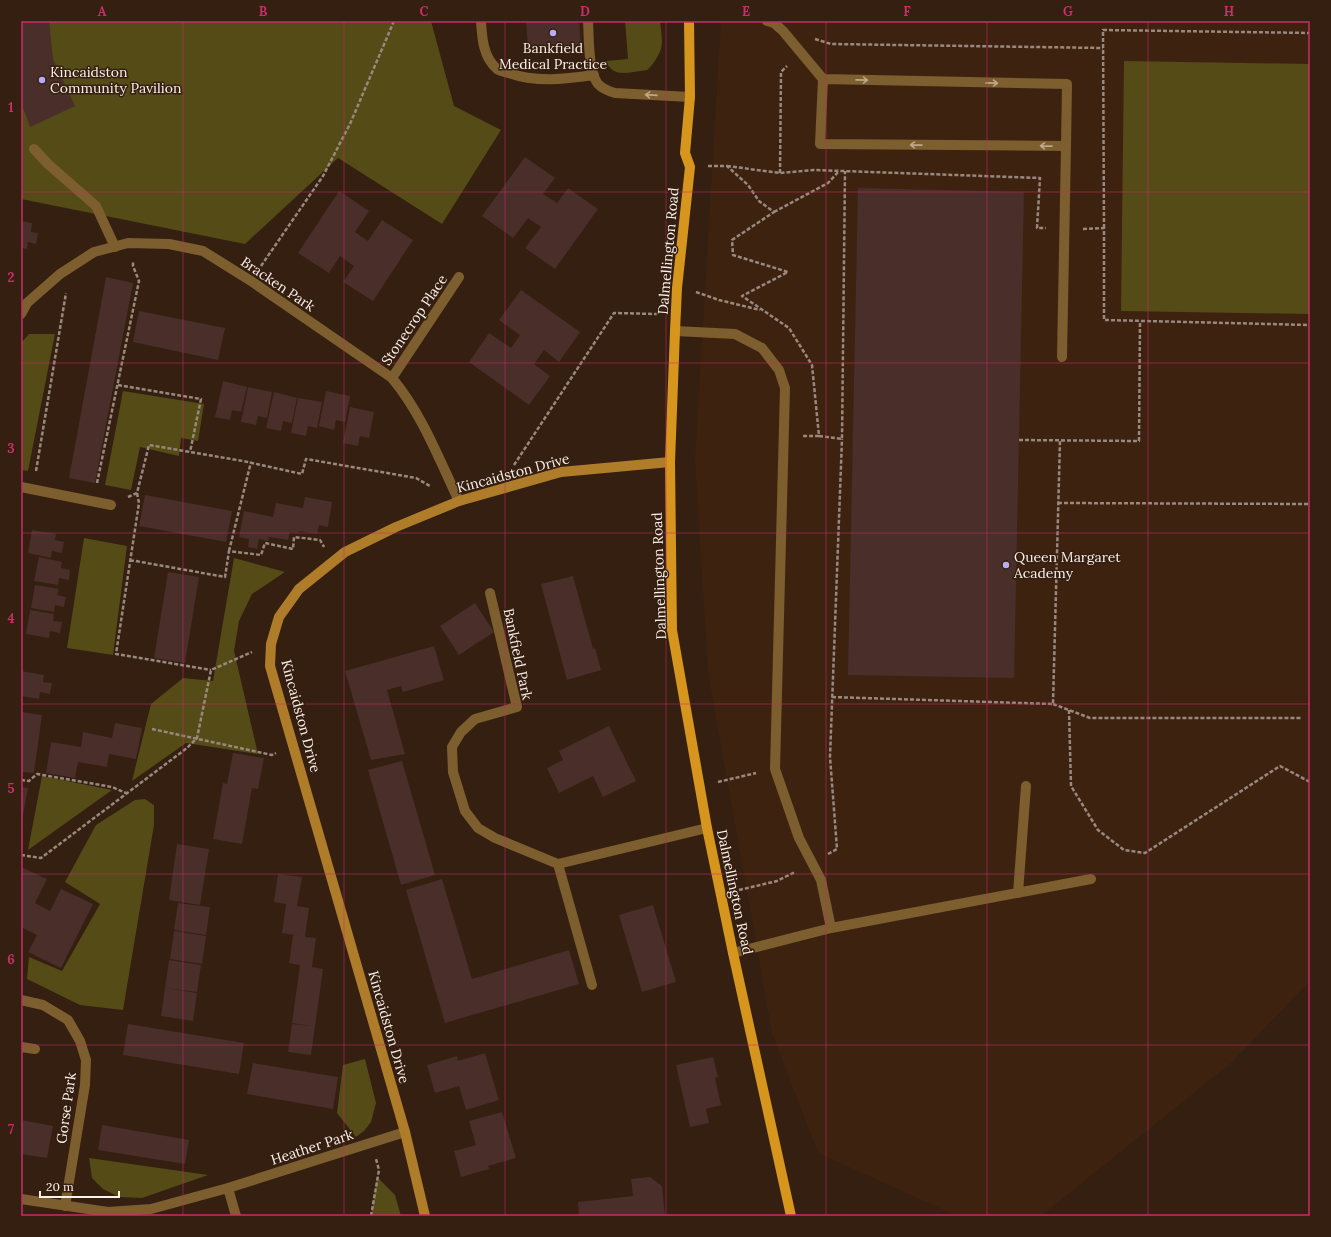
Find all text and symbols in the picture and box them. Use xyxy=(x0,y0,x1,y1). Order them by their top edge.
text: A xyxy=(98,3,107,20)
text: B xyxy=(259,3,268,20)
text: C xyxy=(420,3,429,20)
text: D xyxy=(580,3,590,20)
text: E xyxy=(742,3,750,20)
text: F xyxy=(903,3,911,20)
text: G xyxy=(1063,3,1073,20)
text: H xyxy=(1224,3,1234,20)
marker: Bankfield Medical Practice xyxy=(548,28,558,38)
place label: Bankfield Medical Practice xyxy=(499,39,607,73)
place label: Kincaidston Community Pavilion xyxy=(50,63,182,97)
marker: Kincaidston Community Pavilion xyxy=(37,75,47,85)
one-way arrow xyxy=(855,76,868,84)
one-way arrow xyxy=(985,79,998,87)
one-way arrow xyxy=(645,91,658,98)
text: 1 xyxy=(8,99,14,116)
one-way arrow xyxy=(910,141,923,149)
one-way arrow xyxy=(1040,142,1053,150)
street label: Dalmellington Road xyxy=(653,187,683,315)
street label: Bracken Park xyxy=(238,253,319,316)
text: 2 xyxy=(8,269,15,286)
street label: Stonecrop Place xyxy=(377,271,451,369)
text: 3 xyxy=(7,440,15,457)
street label: Kincaidston Drive xyxy=(455,449,572,497)
street label: Dalmellington Road xyxy=(648,512,670,640)
place label: Queen Margaret Academy xyxy=(1013,548,1121,582)
marker: Queen Margaret Academy xyxy=(1001,560,1011,570)
street label: Bankfield Park xyxy=(500,607,537,702)
text: 4 xyxy=(7,610,15,627)
street label: Kincaidston Drive xyxy=(277,658,325,775)
text: 5 xyxy=(7,780,15,797)
street label: Dalmellington Road xyxy=(713,828,757,956)
text: 6 xyxy=(7,951,15,968)
street label: Kincaidston Drive xyxy=(364,969,414,1086)
street label: Gorse Park xyxy=(52,1071,80,1145)
text: 7 xyxy=(8,1121,14,1138)
street label: Heather Park xyxy=(269,1125,356,1169)
scale bar xyxy=(40,1173,119,1199)
text: 20 m xyxy=(46,1179,74,1194)

